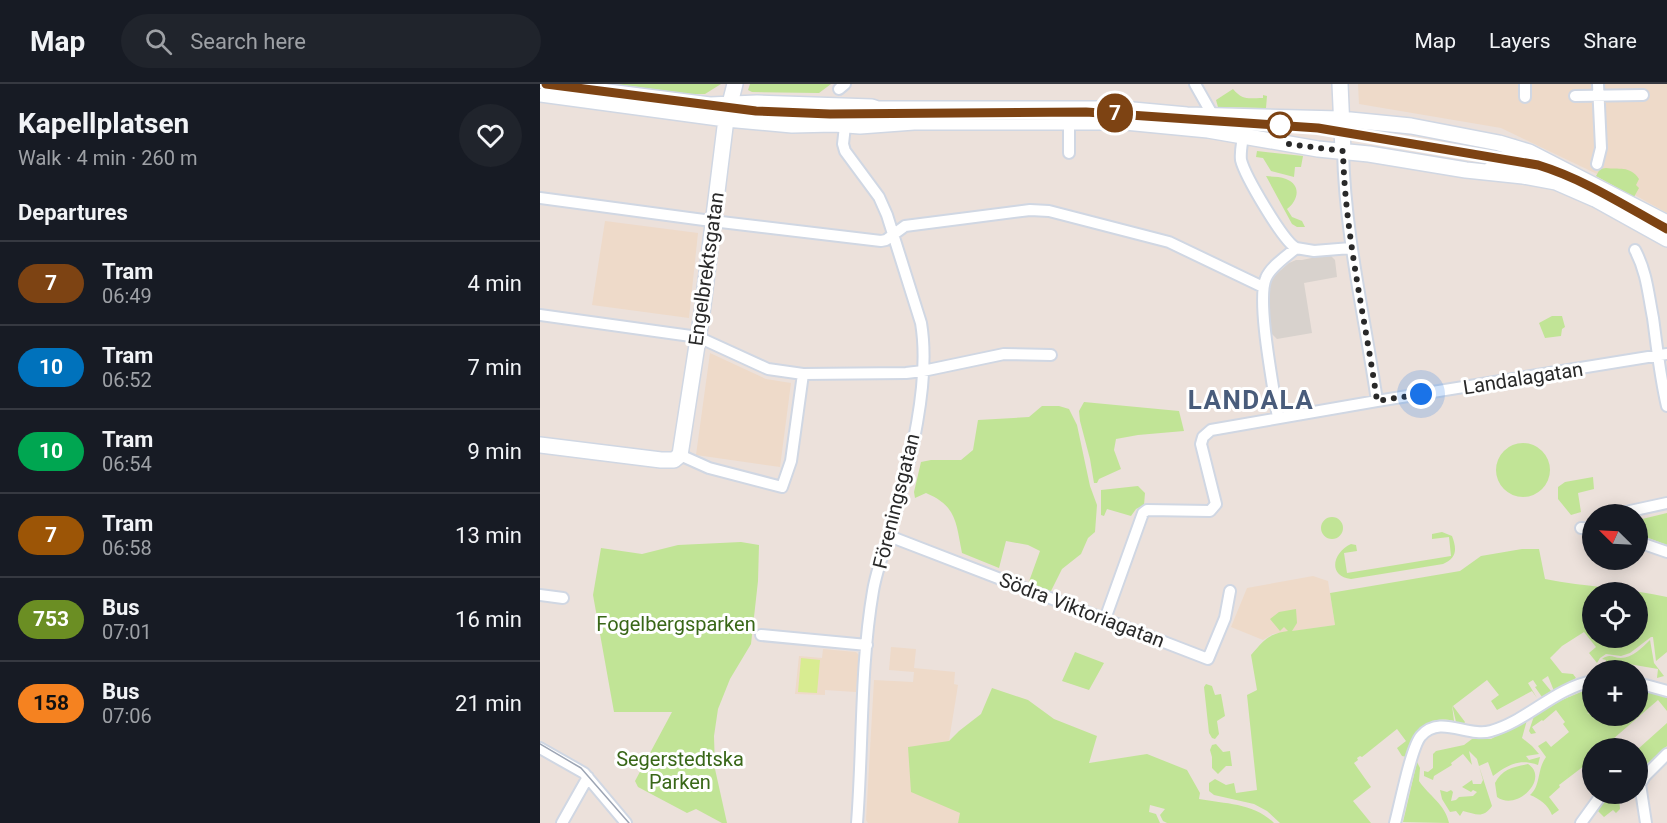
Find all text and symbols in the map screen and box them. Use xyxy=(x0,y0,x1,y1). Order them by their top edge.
search box xyxy=(121,14,541,68)
text: Map xyxy=(30,25,85,58)
icon: search xyxy=(142,25,175,58)
text: Search here xyxy=(190,29,306,54)
text: Map xyxy=(1414,29,1456,53)
text: Layers xyxy=(1489,29,1550,53)
text: Share xyxy=(1583,29,1637,53)
line badge: 7 xyxy=(1096,93,1134,132)
text: 7 xyxy=(1109,101,1121,125)
button: heart xyxy=(459,104,522,167)
text: Kapellplatsen xyxy=(18,107,189,140)
unlabelled marker xyxy=(1267,112,1293,138)
text: Walk · 4 min · 260 m xyxy=(18,146,197,170)
street label: Engelbrektsgatan xyxy=(683,191,729,347)
text: Departures xyxy=(18,200,128,225)
text: Tram xyxy=(102,259,153,284)
text: 7 xyxy=(45,271,57,295)
text: 4 min xyxy=(467,271,522,296)
text: 06:49 xyxy=(102,284,152,308)
text: Tram xyxy=(102,343,153,368)
text: 10 xyxy=(39,355,63,379)
text: 7 min xyxy=(467,355,522,380)
street label: Landalagatan xyxy=(1461,357,1585,399)
text: 06:52 xyxy=(102,368,152,392)
your location xyxy=(1406,379,1436,409)
district label: LANDALA xyxy=(1188,385,1314,415)
text: Tram xyxy=(102,427,153,452)
street label: Föreningsgatan xyxy=(868,431,924,571)
text: 10 xyxy=(39,439,63,463)
text: 9 min xyxy=(467,439,522,464)
text: 06:54 xyxy=(102,452,152,476)
north arrow xyxy=(1582,504,1648,570)
map controls xyxy=(1582,504,1648,804)
text: Tram xyxy=(102,511,153,536)
text: 7 xyxy=(45,523,57,547)
text: 13 min xyxy=(455,523,522,548)
text: 06:58 xyxy=(102,536,152,560)
street label: Södra Viktoriagatan xyxy=(996,567,1168,653)
button: locate xyxy=(1582,582,1648,648)
text: Bus xyxy=(102,595,140,620)
text: 753 xyxy=(33,607,69,631)
text: 16 min xyxy=(455,607,522,632)
park label: Fogelbergsparken xyxy=(596,612,756,636)
text: 07:01 xyxy=(102,620,152,644)
button: + xyxy=(1582,660,1648,726)
text: Bus xyxy=(102,679,140,704)
text: 158 xyxy=(33,691,69,715)
text: 21 min xyxy=(455,691,522,716)
text: 07:06 xyxy=(102,704,152,728)
button: − xyxy=(1582,738,1648,804)
park label: Segerstedtska Parken xyxy=(616,747,744,794)

